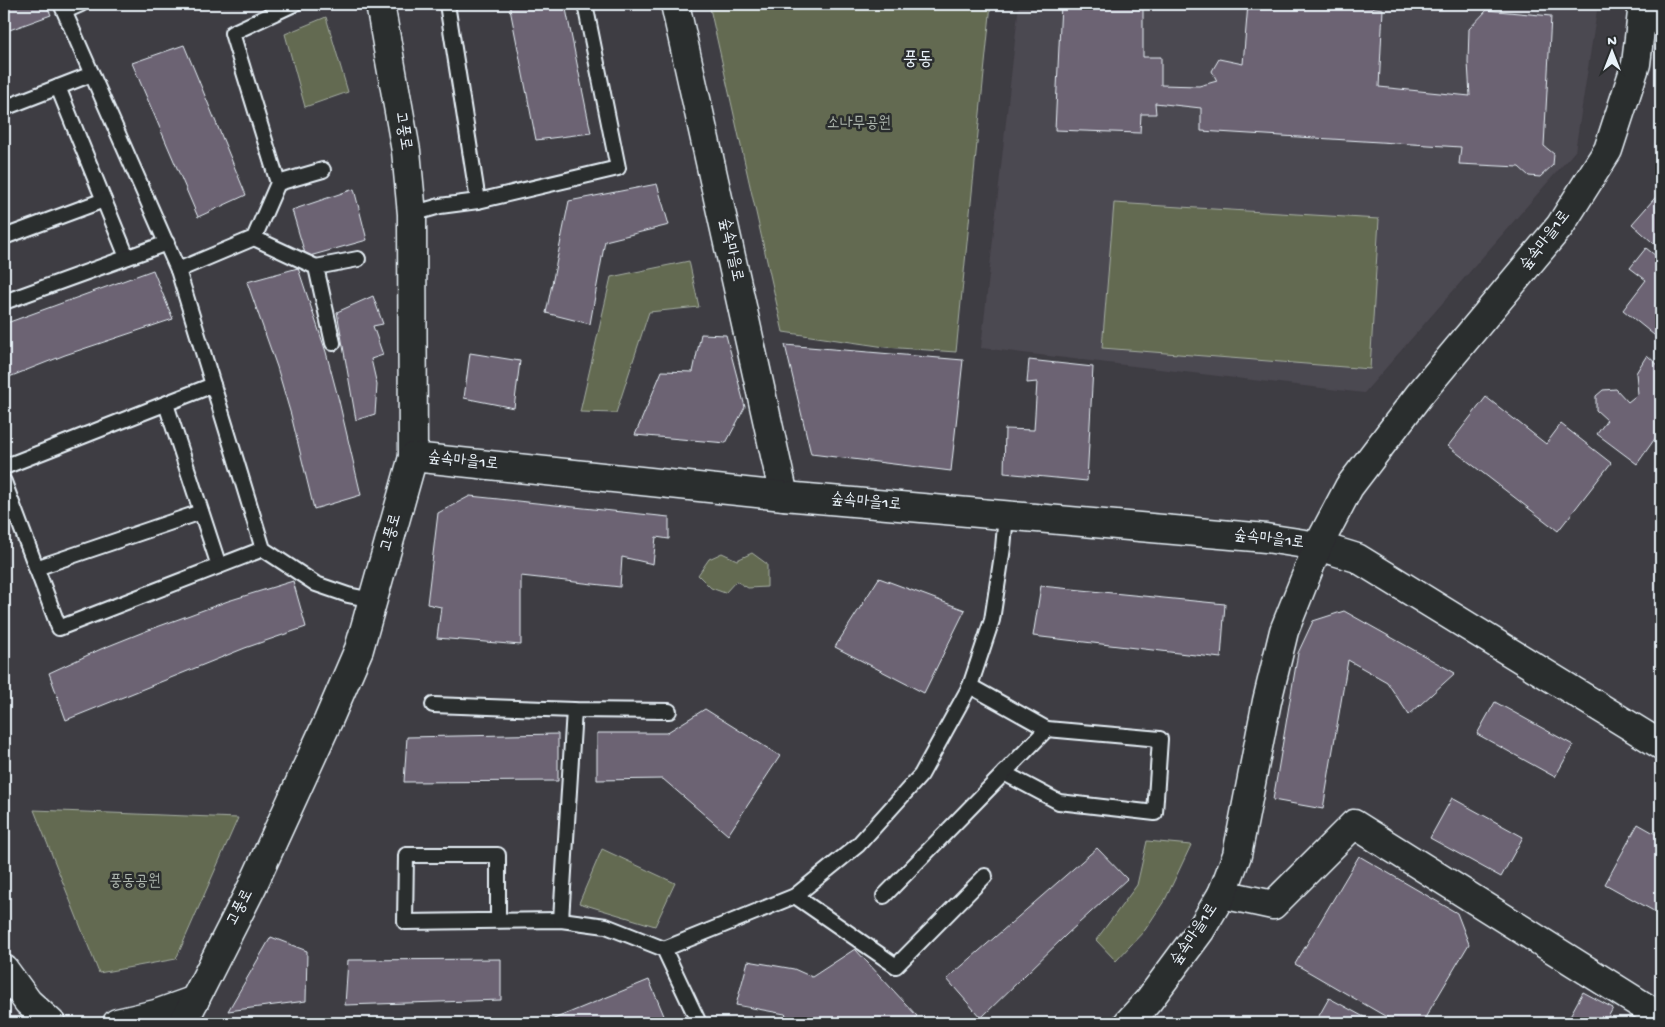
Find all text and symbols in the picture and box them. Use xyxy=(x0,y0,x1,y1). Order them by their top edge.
north arrow xyxy=(1588,28,1638,78)
text: N xyxy=(1607,33,1617,50)
district label: 풍동 xyxy=(903,49,933,72)
street label: 고풍로 xyxy=(390,110,414,152)
park label: 소나무공원 xyxy=(827,115,891,134)
street label: 숲속마을1로 xyxy=(1516,207,1575,275)
street label: 숲속마을로 xyxy=(714,216,747,283)
street label: 숲속마을1로 xyxy=(427,448,499,475)
street label: 숲속마을1로 xyxy=(830,489,902,516)
street label: 고풍로 xyxy=(378,512,406,554)
street label: 숲속마을1로 xyxy=(1233,525,1305,554)
park label: 풍동공원 xyxy=(109,873,161,892)
street label: 고풍로 xyxy=(224,886,258,930)
street label: 숲속마을1로 xyxy=(1166,900,1223,970)

